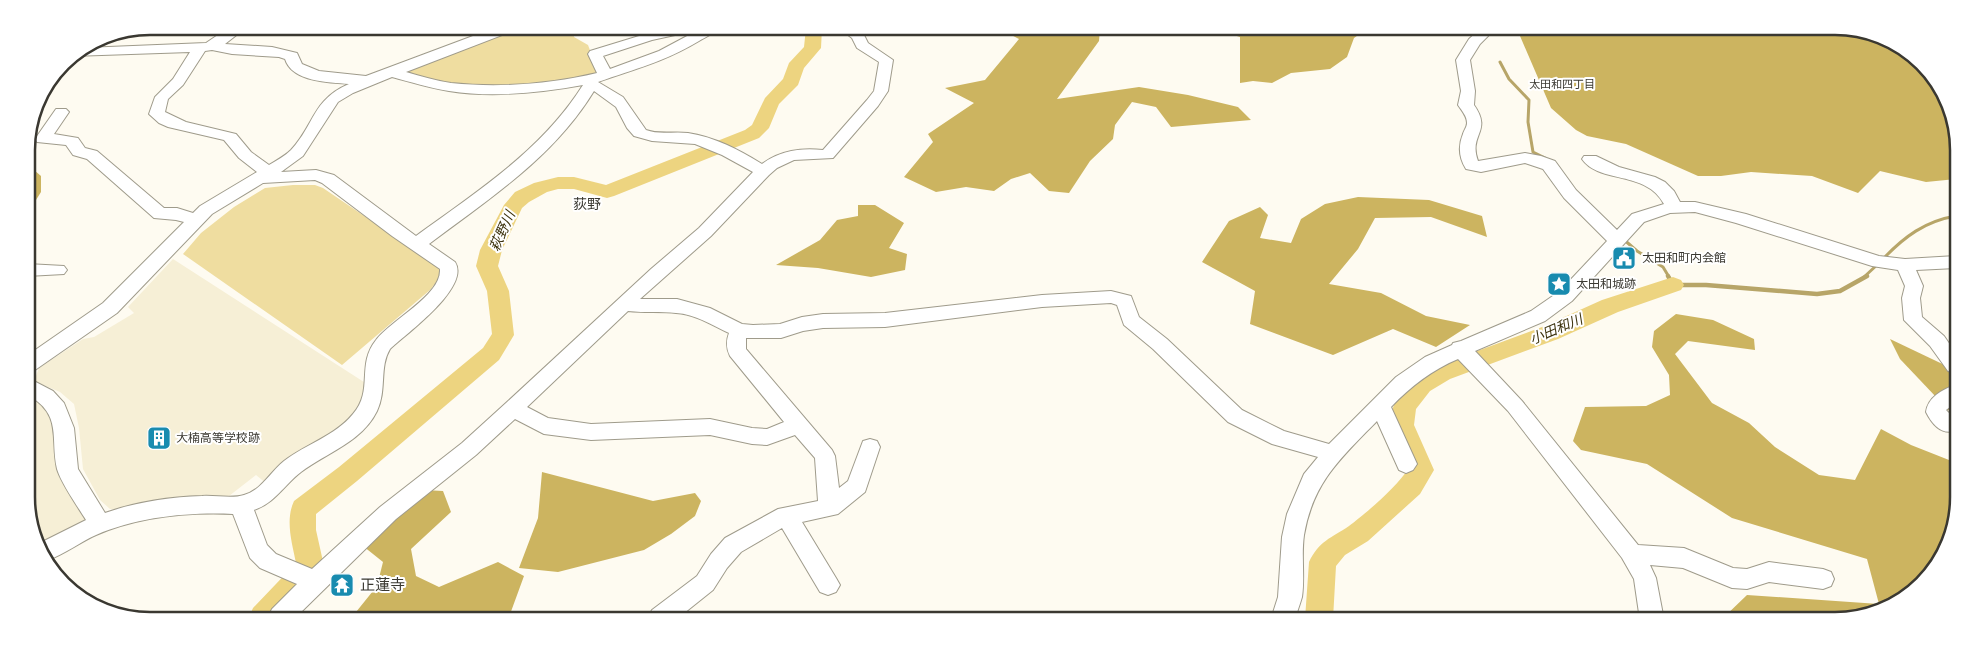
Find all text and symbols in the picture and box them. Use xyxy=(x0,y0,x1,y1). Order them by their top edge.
district label: 太田和四丁目 xyxy=(1529,77,1595,91)
district label: 荻野 xyxy=(573,195,601,213)
water label: 萩野川 xyxy=(485,206,520,254)
public building icon: 太田和町内会館 xyxy=(1611,245,1637,271)
place label: 太田和町内会館 xyxy=(1642,250,1726,265)
place icon: 太田和城跡 xyxy=(1546,271,1572,297)
place label: 太田和城跡 xyxy=(1576,276,1636,291)
water label: 小田和川 xyxy=(1527,309,1587,348)
building icon: 大楠高等学校跡 xyxy=(146,425,172,451)
place label: 大楠高等学校跡 xyxy=(176,430,260,445)
temple icon: 正蓮寺 xyxy=(329,572,355,598)
place label: 正蓮寺 xyxy=(360,575,405,594)

